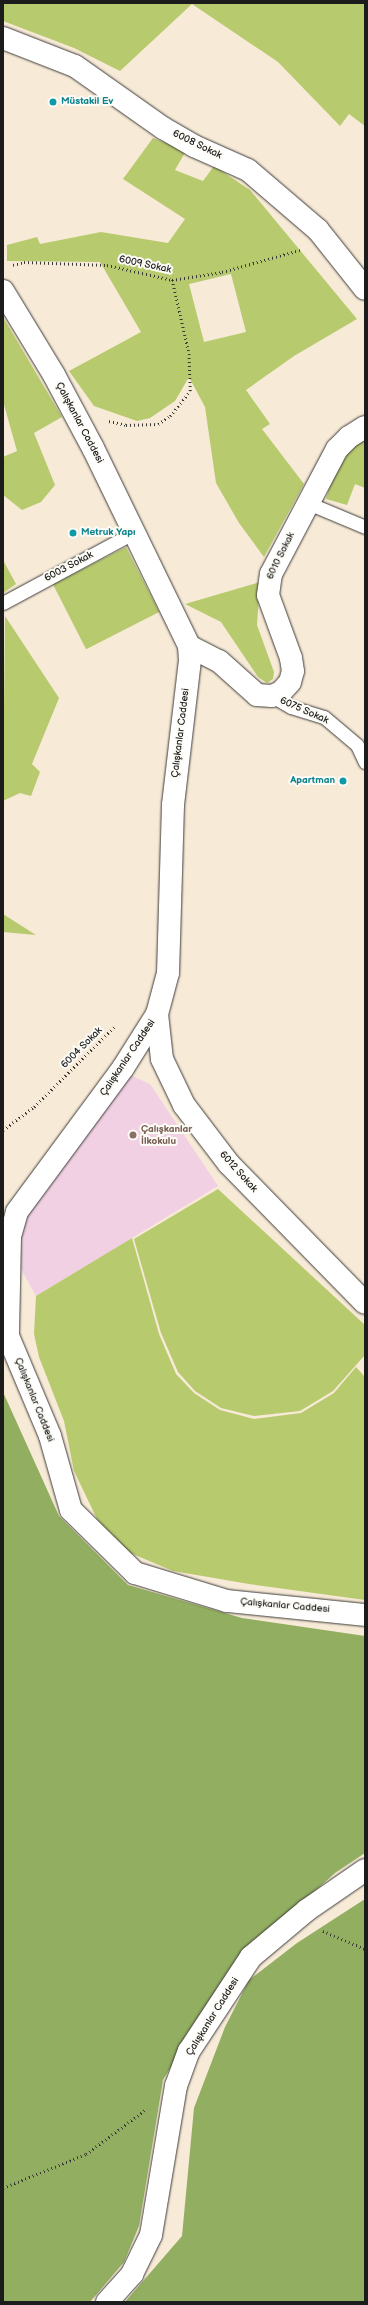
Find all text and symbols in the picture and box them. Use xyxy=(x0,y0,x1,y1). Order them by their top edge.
place label: Müstakil Ev xyxy=(61,96,113,108)
marker: Müstakil Ev xyxy=(48,97,58,107)
street label: 6008 Sokak xyxy=(170,128,224,162)
street label: 6009 Sokak xyxy=(118,254,172,276)
street label: Çalışkanlar Caddesi xyxy=(53,380,105,466)
place label: Metruk Yapı xyxy=(81,527,135,539)
marker: Metruk Yapı xyxy=(68,528,78,538)
street label: 6010 Sokak xyxy=(264,530,298,582)
street label: 6003 Sokak xyxy=(42,549,96,585)
street label: Çalışkanlar Caddesi xyxy=(170,688,192,778)
street label: 6075 Sokak xyxy=(278,695,330,727)
place label: Apartman xyxy=(290,775,335,787)
marker: Apartman xyxy=(338,776,348,786)
street label: Çalışkanlar Caddesi xyxy=(98,1017,158,1099)
street label: 6004 Sokak xyxy=(59,1025,105,1071)
place label: Çalışkanlar İlkokulu xyxy=(141,1123,192,1146)
marker: Çalışkanlar İlkokulu xyxy=(128,1130,138,1140)
street label: 6012 Sokak xyxy=(216,1149,260,1195)
street label: Çalışkanlar Caddesi xyxy=(12,1356,56,1444)
street label: Çalışkanlar Caddesi xyxy=(240,1596,330,1616)
street label: Çalışkanlar Caddesi xyxy=(184,1976,242,2058)

